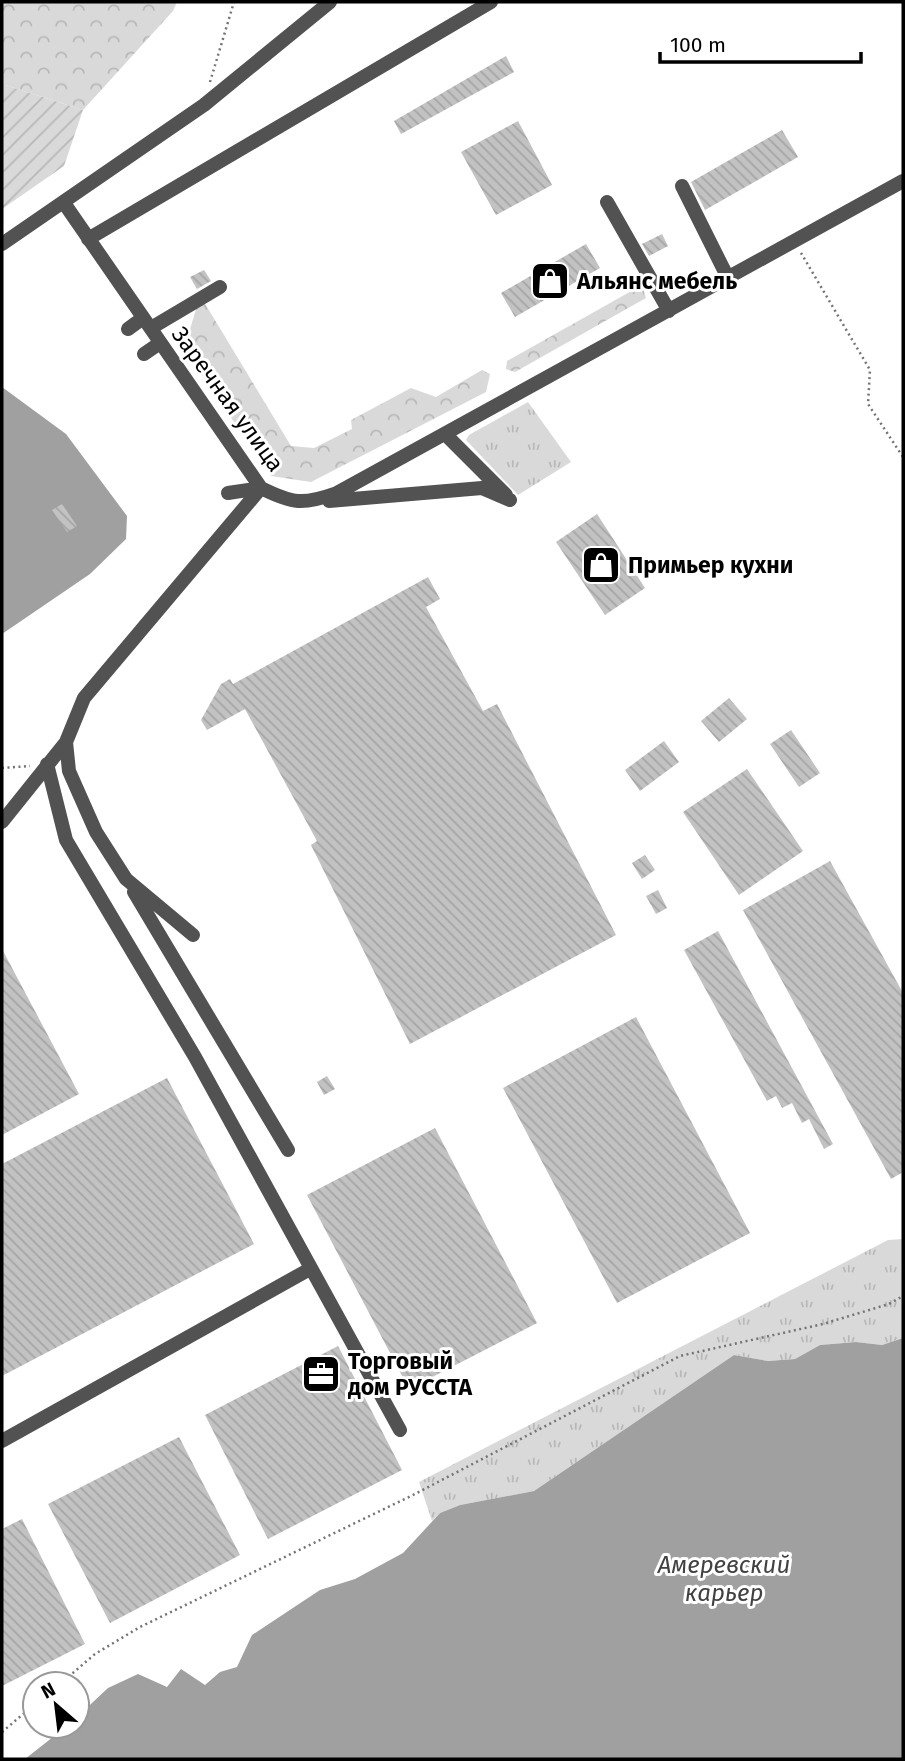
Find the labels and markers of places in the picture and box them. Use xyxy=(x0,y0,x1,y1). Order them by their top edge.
shop icon: Альянс мебель xyxy=(529,260,571,302)
place label: Альянс мебель xyxy=(576,267,737,295)
shop icon: Примьер кухни xyxy=(580,544,622,586)
place label: Примьер кухни xyxy=(628,551,793,579)
place label: Торговый дом РУССТА xyxy=(348,1347,472,1401)
office icon: Торговый дом РУССТА xyxy=(300,1353,342,1395)

